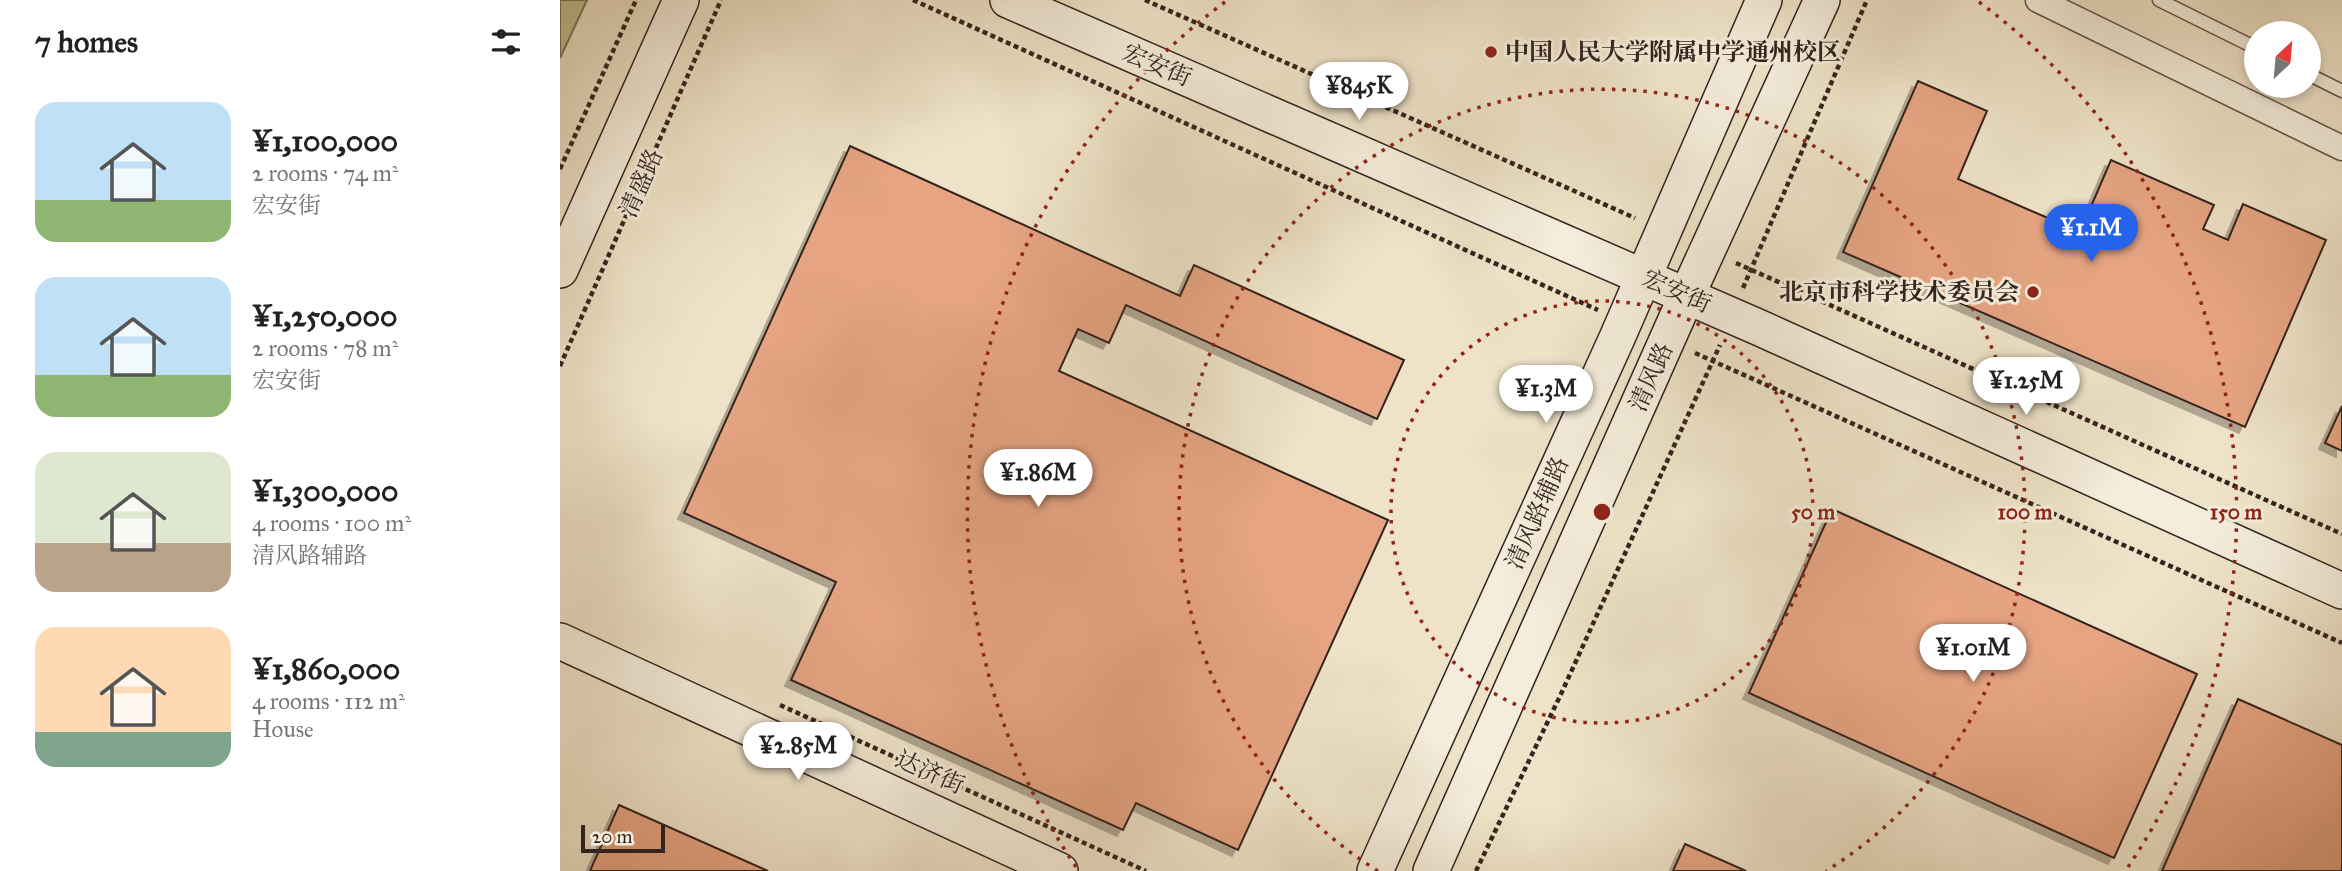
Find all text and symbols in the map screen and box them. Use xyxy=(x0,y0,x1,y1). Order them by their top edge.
north arrow xyxy=(2244,21,2320,98)
map controls xyxy=(2244,21,2321,98)
icon: filters xyxy=(487,23,525,61)
text: 7 homes xyxy=(35,24,138,60)
street label: 宏安街 xyxy=(1118,37,1196,93)
place label: 中国人民大学附属中学通州校区 xyxy=(1505,37,1841,67)
marker: 中国人民大学附属中学通州校区 xyxy=(1483,44,1499,60)
pin: ¥845K xyxy=(1310,62,1408,122)
text: ¥845K xyxy=(1325,71,1393,99)
text: ¥1,100,000 xyxy=(252,123,398,159)
icon: home xyxy=(91,130,175,214)
street label: 清盛路 xyxy=(613,144,669,222)
text: 2 rooms · 74 m² xyxy=(252,159,398,187)
text: 宏安街 xyxy=(252,191,321,219)
pin: ¥1.1M xyxy=(2042,204,2140,264)
text: ¥1.1M xyxy=(2060,213,2122,241)
street label: 宏安街 xyxy=(1638,263,1716,319)
place label: 北京市科学技术委员会 xyxy=(1779,277,2019,307)
marker: 北京市科学技术委员会 xyxy=(2025,284,2041,300)
text: ¥1,250,000 xyxy=(252,298,397,334)
icon: home xyxy=(91,305,175,389)
text: 2 rooms · 78 m² xyxy=(252,334,398,362)
street label: 清风路 xyxy=(1623,338,1679,416)
pin: ¥1.25M xyxy=(1969,358,2083,417)
text: 宏安街 xyxy=(252,366,321,394)
pin: ¥1.3M xyxy=(1497,366,1595,425)
text: ¥1.25M xyxy=(1989,366,2063,394)
text: ¥1.3M xyxy=(1515,374,1577,402)
pin: ¥1.86M xyxy=(981,449,1095,509)
street label: 清风路辅路 xyxy=(1499,452,1575,574)
text: ¥1.86M xyxy=(1000,458,1076,486)
text: ¥1,300,000 xyxy=(252,473,398,509)
icon: home xyxy=(91,480,175,564)
text: 50 m xyxy=(1791,499,1835,525)
text: 100 m xyxy=(1998,499,2053,525)
text: 150 m xyxy=(2210,499,2262,525)
centre of rings xyxy=(1590,500,1614,524)
text: 4 rooms · 100 m² xyxy=(252,509,411,537)
text: 清风路辅路 xyxy=(252,541,367,569)
pin: ¥1.01M xyxy=(1916,624,2030,684)
text: ¥1.01M xyxy=(1936,633,2010,661)
text: ¥1,860,000 xyxy=(252,651,400,687)
icon: home xyxy=(91,655,175,739)
text: 4 rooms · 112 m² xyxy=(252,687,405,715)
text: House xyxy=(252,715,314,743)
pin: ¥2.85M xyxy=(741,722,855,782)
text: ¥2.85M xyxy=(759,731,837,759)
street label: 达济街 xyxy=(891,744,969,800)
scale bar xyxy=(581,822,665,854)
text: 20 m xyxy=(592,825,633,848)

